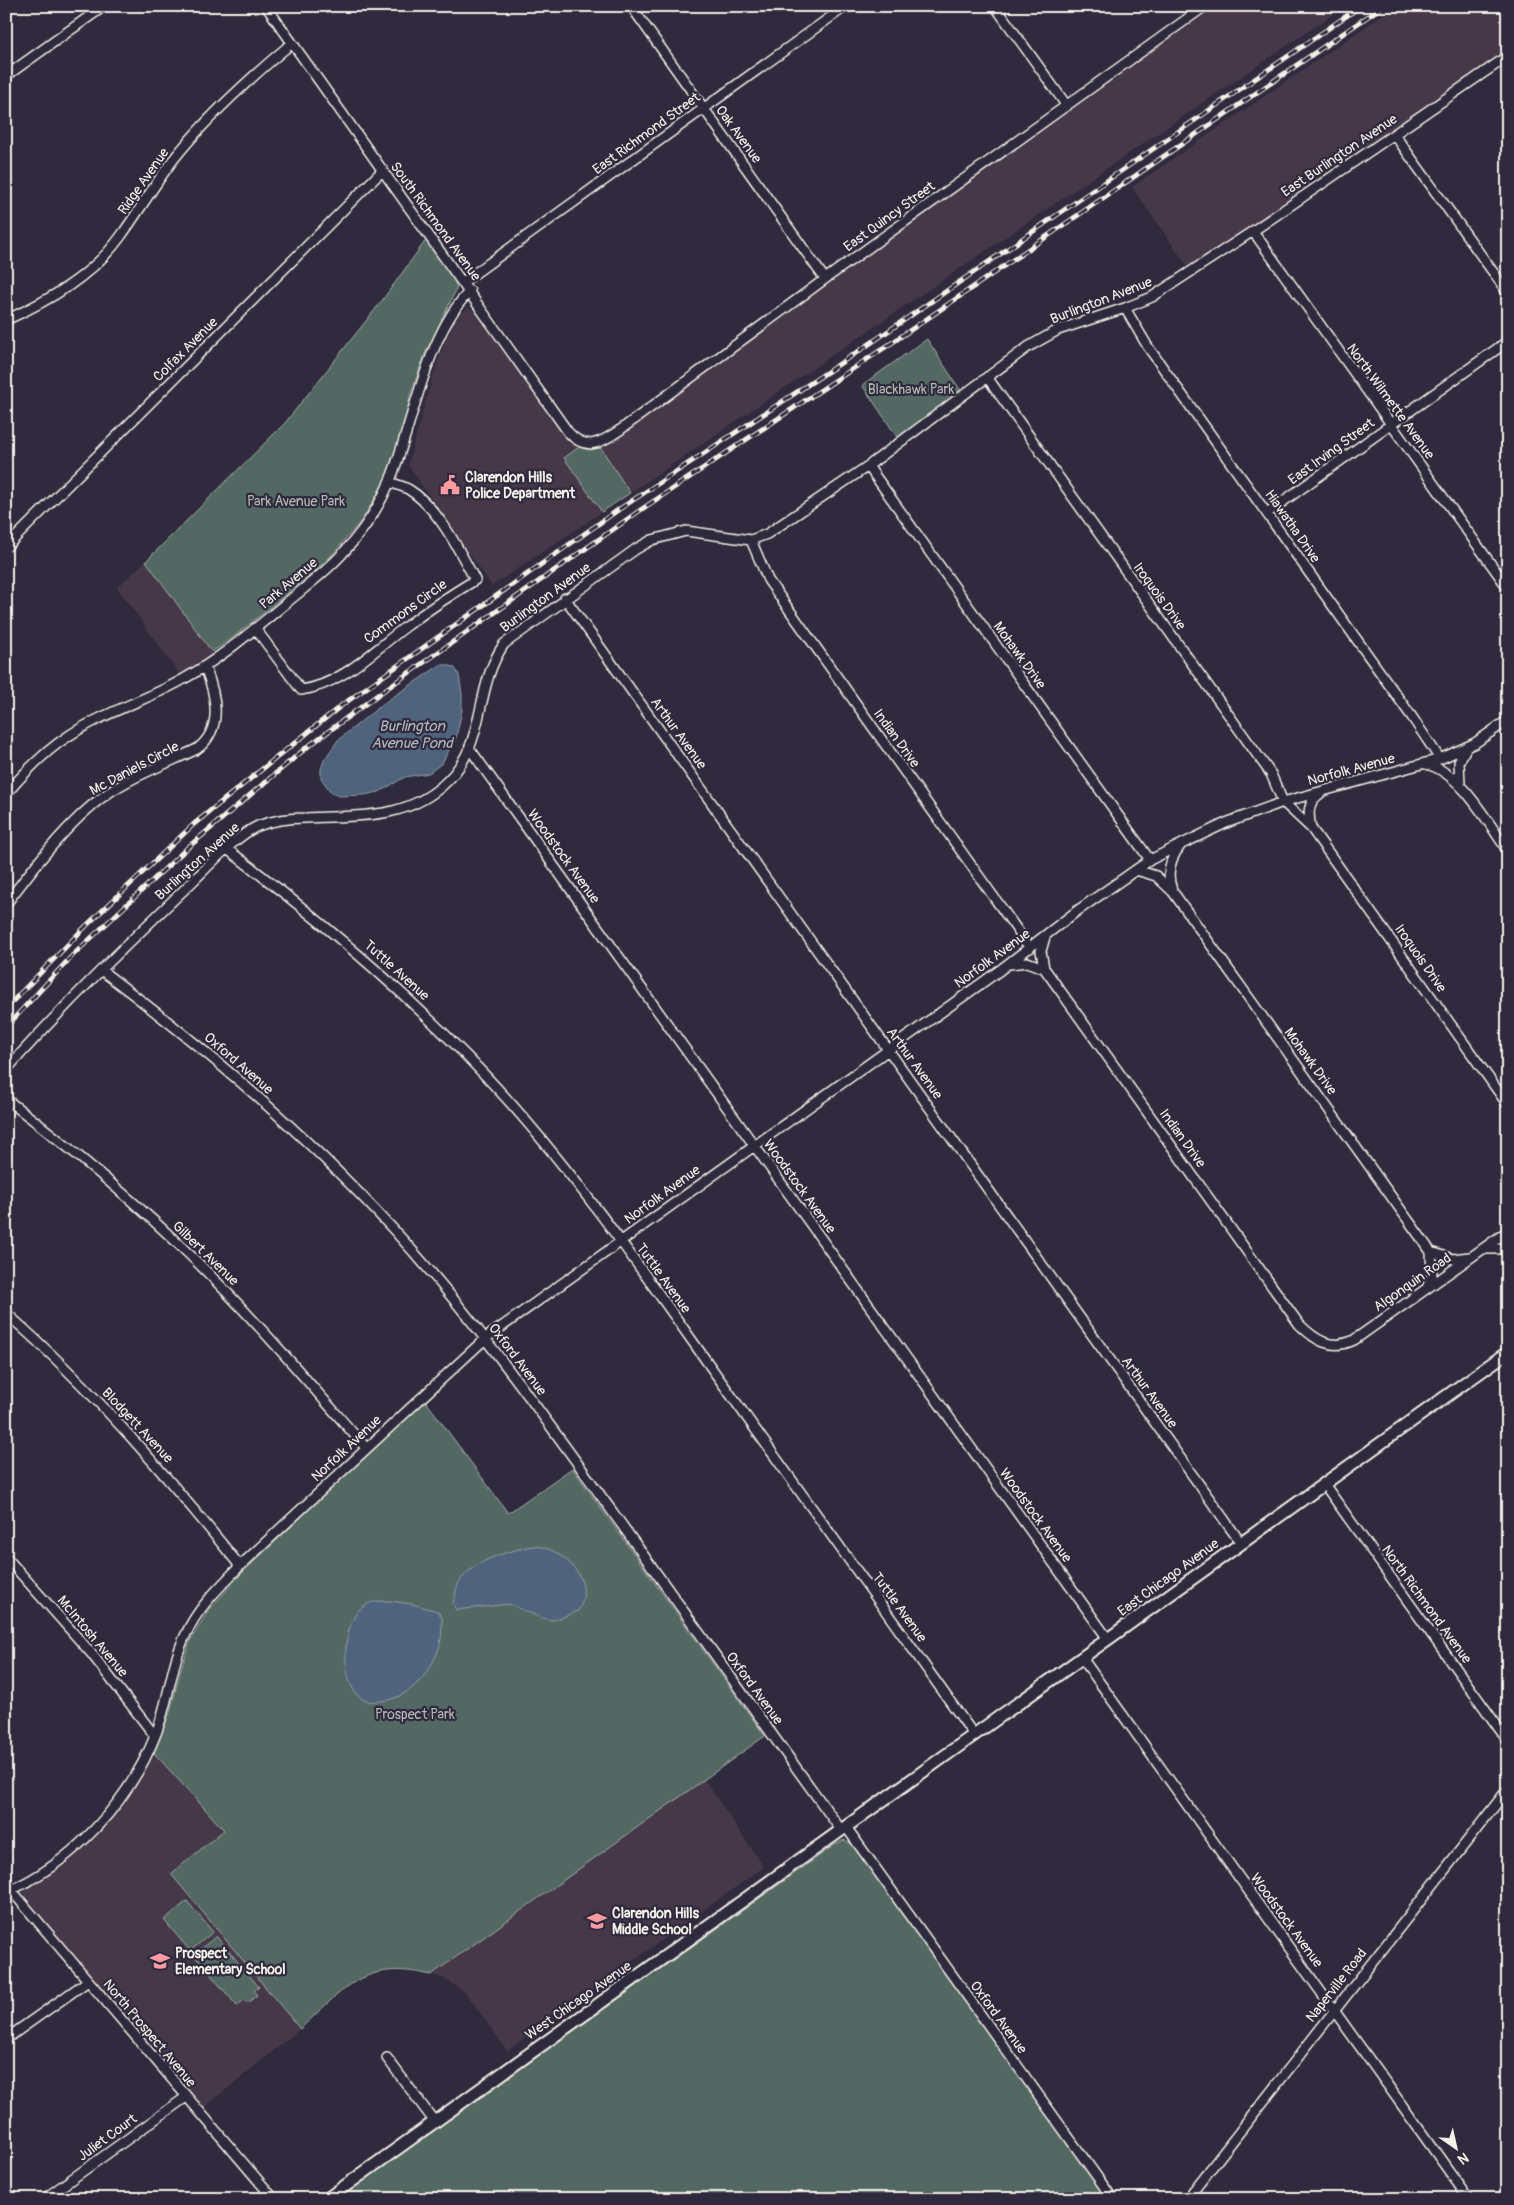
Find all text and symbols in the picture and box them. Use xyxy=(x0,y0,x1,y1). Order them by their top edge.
street label: East Richmond Street xyxy=(589,89,704,178)
street label: Oak Avenue xyxy=(712,102,765,167)
street label: East Burlington Avenue xyxy=(1278,110,1401,201)
street label: Ridge Avenue xyxy=(114,145,173,218)
street label: South Richmond Avenue xyxy=(387,158,485,284)
street label: East Quincy Street xyxy=(840,177,939,255)
street label: Burlington Avenue xyxy=(1048,273,1155,328)
street label: Colfax Avenue xyxy=(150,314,221,385)
street label: North Wilmette Avenue xyxy=(1343,340,1438,462)
park label: Blackhawk Park xyxy=(868,381,954,398)
street label: East Irving Street xyxy=(1285,414,1378,488)
place label: Clarendon Hills Police Department xyxy=(465,469,575,502)
public building icon: Clarendon Hills Police Department xyxy=(439,474,461,496)
street label: Hiawatha Drive xyxy=(1261,487,1324,566)
park label: Park Avenue Park xyxy=(247,493,345,510)
street label: Park Avenue xyxy=(256,554,321,613)
street label: Burlington Avenue xyxy=(497,559,594,636)
street label: Iroquois Drive xyxy=(1130,559,1190,633)
street label: Commons Circle xyxy=(360,576,450,647)
street label: Mohawk Drive xyxy=(990,618,1050,692)
street label: Arthur Avenue xyxy=(647,694,710,773)
street label: Indian Drive xyxy=(870,706,924,771)
water label: Burlington Avenue Pond xyxy=(371,717,454,753)
street label: Mc Daniels Circle xyxy=(87,738,182,799)
street label: Norfolk Avenue xyxy=(1306,750,1397,789)
street label: Woodstock Avenue xyxy=(524,806,604,907)
street label: Burlington Avenue xyxy=(152,819,243,904)
street label: Iroquois Drive xyxy=(1391,921,1450,996)
street label: Norfolk Avenue xyxy=(951,925,1034,992)
street label: Tuttle Avenue xyxy=(361,937,433,1004)
street label: Arthur Avenue xyxy=(883,1024,946,1103)
street label: Mohawk Drive xyxy=(1281,1024,1341,1098)
street label: Oxford Avenue xyxy=(201,1029,277,1098)
street label: Indian Drive xyxy=(1156,1106,1210,1171)
street label: Woodstock Avenue xyxy=(760,1136,840,1237)
street label: Norfolk Avenue xyxy=(621,1161,704,1228)
street label: Gilbert Avenue xyxy=(169,1218,242,1289)
street label: Tuttle Avenue xyxy=(633,1240,695,1317)
street label: Algonquin Road xyxy=(1370,1249,1454,1315)
street label: Oxford Avenue xyxy=(485,1320,550,1399)
street label: Arthur Avenue xyxy=(1118,1353,1181,1432)
street label: Blodgett Avenue xyxy=(98,1384,177,1467)
street label: Norfolk Avenue xyxy=(308,1412,385,1485)
street label: Woodstock Avenue xyxy=(996,1465,1076,1566)
street label: East Chicago Avenue xyxy=(1114,1535,1222,1620)
street label: North Richmond Avenue xyxy=(1378,1542,1475,1667)
street label: Tuttle Avenue xyxy=(869,1569,931,1646)
street label: McIntosh Avenue xyxy=(54,1592,132,1681)
street label: Oxford Avenue xyxy=(722,1649,787,1728)
park label: Prospect Park xyxy=(375,1706,455,1723)
street label: Woodstock Avenue xyxy=(1247,1870,1327,1971)
place label: Clarendon Hills Middle School xyxy=(612,1905,700,1938)
school or university icon: Clarendon Hills Middle School xyxy=(586,1910,608,1932)
place label: Prospect Elementary School xyxy=(175,1945,286,1978)
street label: Naperville Road xyxy=(1302,1945,1371,2026)
school or university icon: Prospect Elementary School xyxy=(149,1950,171,1972)
street label: West Chicago Avenue xyxy=(522,1957,635,2043)
street label: North Prospect Avenue xyxy=(100,1976,200,2091)
street label: Oxford Avenue xyxy=(966,1978,1031,2057)
street label: Juliet Court xyxy=(74,2110,140,2165)
north arrow xyxy=(1432,2122,1482,2172)
text: N xyxy=(1454,2149,1472,2168)

